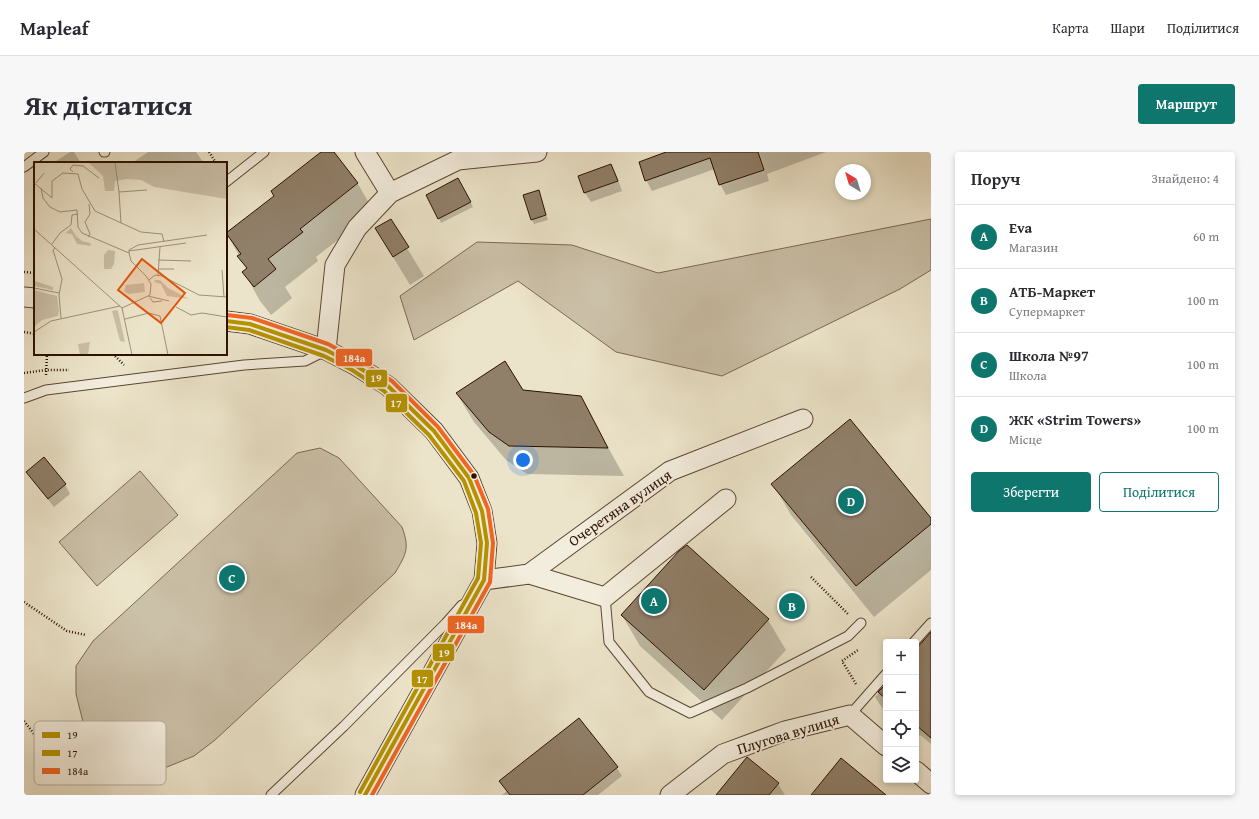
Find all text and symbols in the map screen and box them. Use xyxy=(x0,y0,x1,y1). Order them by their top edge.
text: Mapleaf xyxy=(20,14,89,42)
text: Карта xyxy=(1052,18,1089,38)
text: Шари xyxy=(1111,18,1145,38)
text: Поділитися xyxy=(1167,18,1239,38)
text: Як дістатися xyxy=(24,84,192,125)
button: Маршрут xyxy=(1138,84,1235,124)
inset map xyxy=(34,162,227,355)
north arrow xyxy=(835,164,871,200)
text: Поруч xyxy=(971,166,1020,191)
text: Знайдено: 4 xyxy=(1151,169,1219,188)
text: Eva xyxy=(1009,217,1032,238)
text: A xyxy=(980,227,988,246)
text: 60 m xyxy=(1193,227,1219,246)
text: Магазин xyxy=(1009,238,1058,257)
text: АТБ-Маркет xyxy=(1009,281,1095,302)
text: B xyxy=(980,291,988,310)
text: 100 m xyxy=(1187,291,1219,310)
text: Супермаркет xyxy=(1009,302,1085,321)
text: Школа №97 xyxy=(1009,345,1089,366)
line badge: 184а xyxy=(335,348,373,367)
text: 184а xyxy=(343,350,366,366)
text: C xyxy=(980,355,988,374)
text: 100 m xyxy=(1187,355,1219,374)
text: Школа xyxy=(1009,366,1047,385)
line badge: 19 xyxy=(365,369,388,388)
text: 19 xyxy=(370,370,382,386)
line badge: 17 xyxy=(385,393,408,413)
text: 17 xyxy=(390,395,402,411)
text: ЖК «Strim Towers» xyxy=(1009,409,1141,430)
text: D xyxy=(980,419,988,438)
text: 100 m xyxy=(1187,419,1219,438)
text: Місце xyxy=(1009,430,1042,449)
your location xyxy=(513,450,533,470)
street label: Очеретяна вулиця xyxy=(564,464,676,551)
unlabelled marker xyxy=(469,471,479,481)
button: Зберегти xyxy=(971,472,1091,512)
button: Поділитися xyxy=(1099,472,1219,512)
pin: D xyxy=(838,486,864,516)
pin: C xyxy=(219,563,245,593)
pin: A xyxy=(641,586,667,616)
pin: B xyxy=(779,591,805,621)
line badge: 184а xyxy=(447,615,485,634)
text: 184а xyxy=(455,617,478,633)
map controls xyxy=(883,639,919,783)
button: + xyxy=(883,639,919,675)
line badge: 19 xyxy=(432,643,455,662)
text: 19 xyxy=(438,645,450,661)
line badge: 17 xyxy=(411,669,434,688)
text: 17 xyxy=(416,671,428,687)
button: − xyxy=(883,675,919,711)
street label: Плугова вулиця xyxy=(734,708,842,759)
button: locate xyxy=(883,711,919,747)
legend xyxy=(34,721,166,785)
text: 19 xyxy=(67,727,78,743)
text: 17 xyxy=(67,745,78,761)
button: layers xyxy=(883,747,919,783)
text: 184а xyxy=(67,763,89,779)

